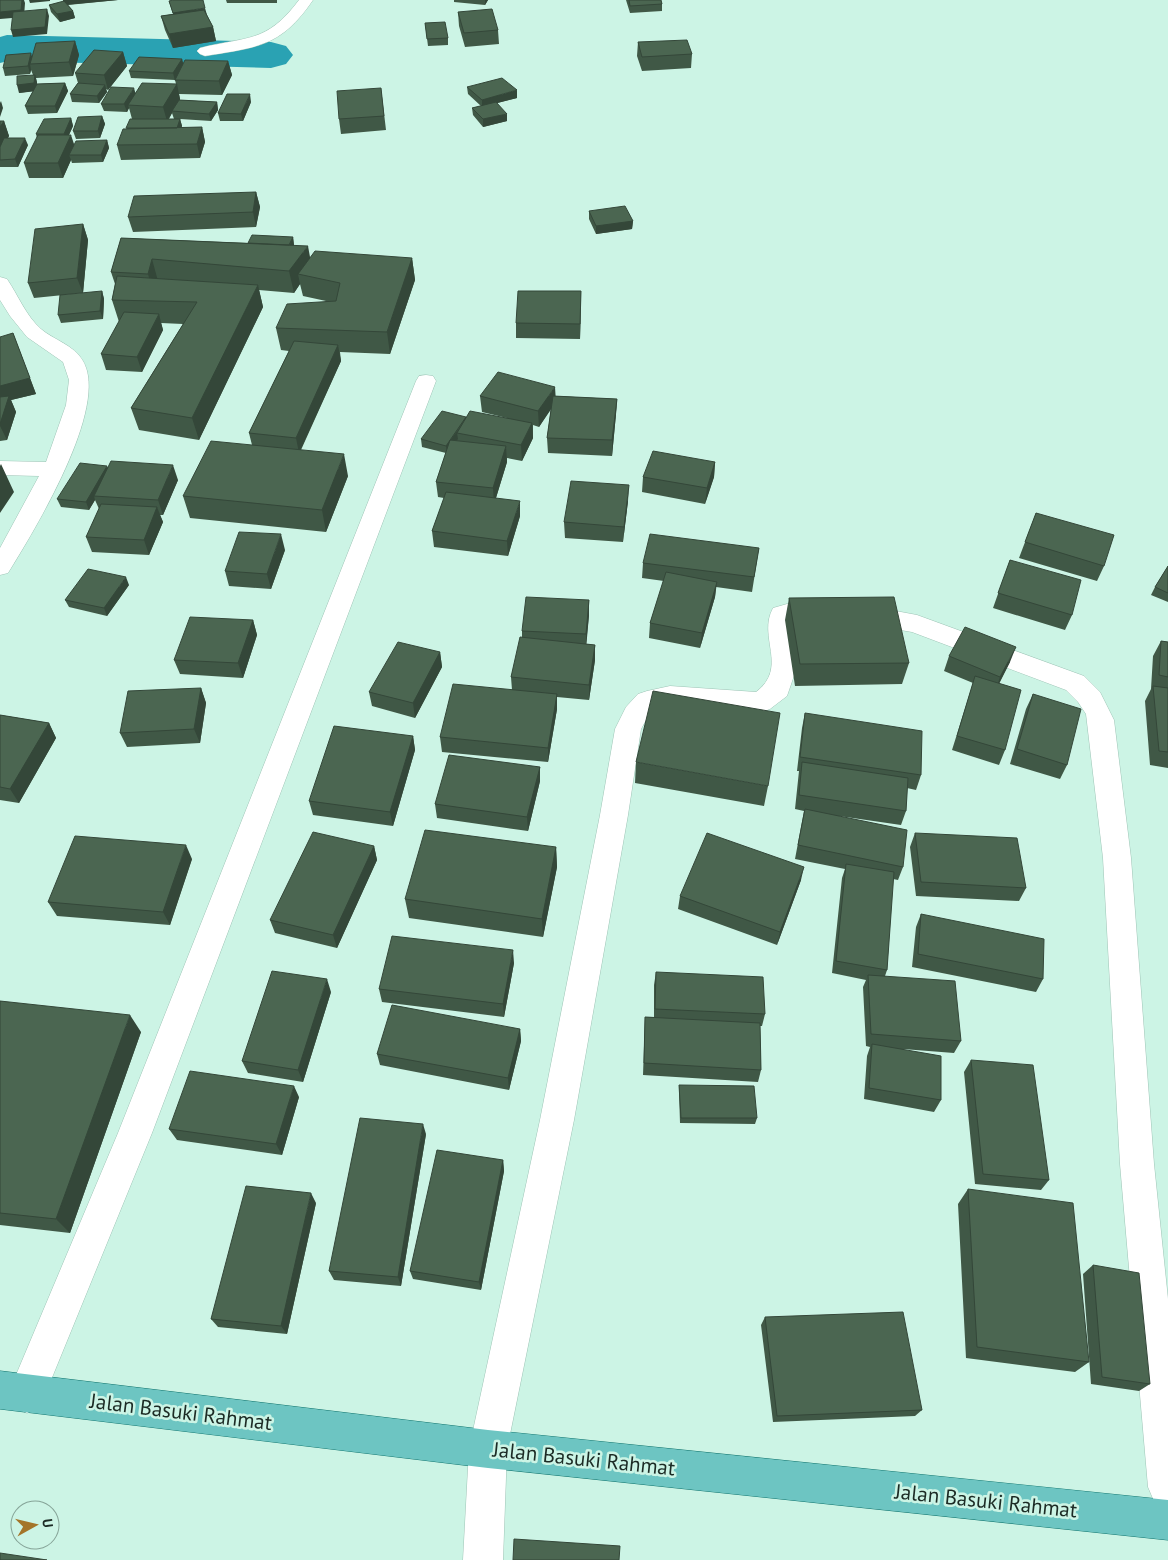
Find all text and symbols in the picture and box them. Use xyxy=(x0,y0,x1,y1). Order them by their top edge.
street label: Jalan Basuki Rahmat xyxy=(88,1387,274,1436)
street label: Jalan Basuki Rahmat xyxy=(491,1435,677,1481)
street label: Jalan Basuki Rahmat xyxy=(893,1477,1079,1523)
north arrow xyxy=(10,1500,60,1550)
text: U xyxy=(38,1518,57,1529)

